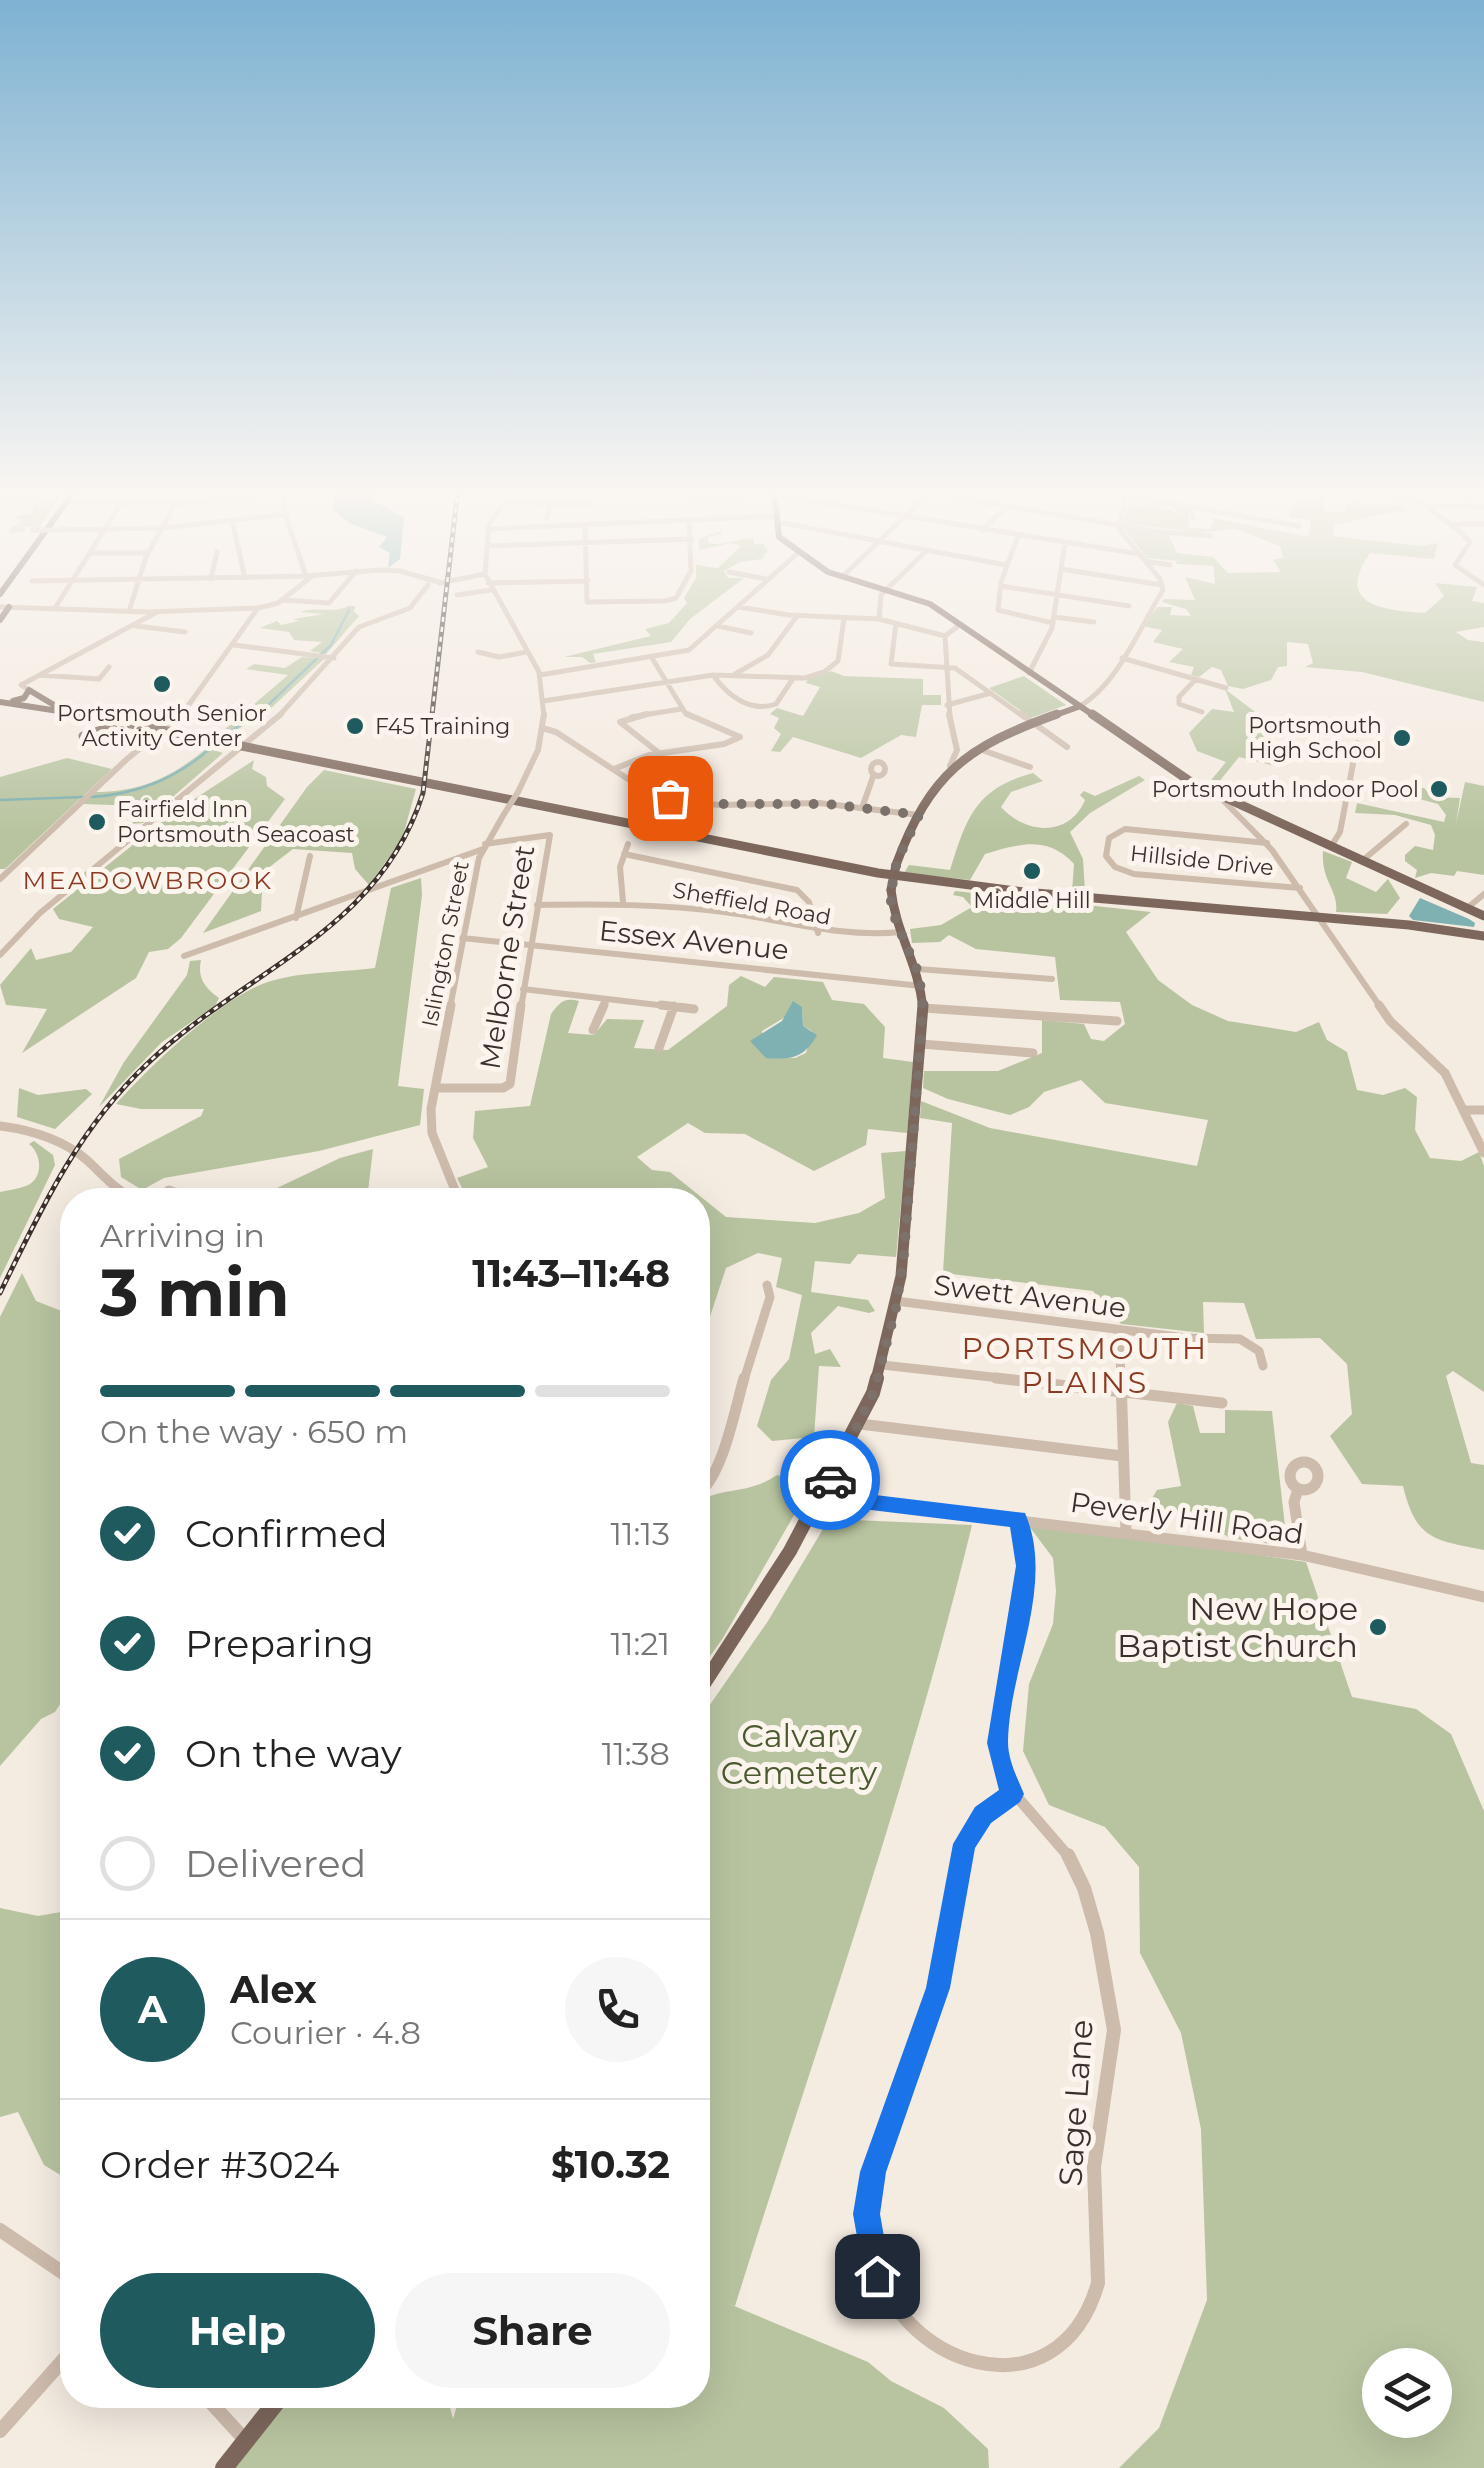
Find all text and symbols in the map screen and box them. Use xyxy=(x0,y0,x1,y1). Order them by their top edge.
marker: Portsmouth Senior Activity Center xyxy=(151,673,173,695)
place label: Portsmouth Senior Activity Center xyxy=(57,700,267,752)
place label: Portsmouth High School xyxy=(1248,712,1382,764)
place label: F45 Training xyxy=(375,713,510,740)
marker: F45 Training xyxy=(344,715,366,737)
marker: Portsmouth High School xyxy=(1391,727,1413,749)
pin xyxy=(628,756,713,841)
icon: bag xyxy=(643,771,698,826)
place label: Portsmouth Indoor Pool xyxy=(1152,776,1419,803)
marker: Portsmouth Indoor Pool xyxy=(1428,778,1450,800)
place label: Fairfield Inn Portsmouth Seacoast xyxy=(117,796,355,848)
marker: Fairfield Inn Portsmouth Seacoast xyxy=(86,811,108,833)
street label: Hillside Drive xyxy=(1129,840,1275,881)
street label: Melborne Street xyxy=(472,842,542,1072)
street label: Islington Street xyxy=(416,859,475,1029)
marker: Middle Hill xyxy=(1021,860,1043,882)
district label: MEADOWBROOK xyxy=(22,865,274,895)
street label: Sheffield Road xyxy=(671,876,833,931)
place label: Middle Hill xyxy=(973,887,1091,914)
street label: Essex Avenue xyxy=(598,913,790,967)
text: Arriving in xyxy=(100,1216,265,1255)
text: 11:43–11:48 xyxy=(472,1250,670,1297)
text: 3 min xyxy=(100,1253,290,1332)
street label: Swett Avenue xyxy=(932,1267,1128,1325)
district label: PORTSMOUTH PLAINS xyxy=(961,1330,1209,1401)
text: On the way · 650 m xyxy=(100,1412,408,1451)
courier xyxy=(780,1430,880,1530)
icon: car xyxy=(803,1453,858,1508)
street label: Peverly Hill Road xyxy=(1068,1485,1306,1551)
icon: check xyxy=(100,1506,155,1561)
text: Confirmed xyxy=(185,1510,388,1557)
text: 11:13 xyxy=(611,1514,670,1553)
place label: New Hope Baptist Church xyxy=(1117,1589,1358,1665)
icon: check xyxy=(100,1616,155,1671)
marker: New Hope Baptist Church xyxy=(1367,1616,1389,1638)
text: Preparing xyxy=(185,1620,374,1667)
text: 11:21 xyxy=(610,1624,670,1663)
park label: Calvary Cemetery xyxy=(721,1716,878,1792)
icon: check xyxy=(100,1726,155,1781)
text: On the way xyxy=(185,1730,402,1777)
text: 11:38 xyxy=(602,1734,670,1773)
text: Delivered xyxy=(185,1840,366,1887)
button: phone xyxy=(565,1957,670,2062)
text: Alex xyxy=(230,1966,317,2013)
text: A xyxy=(138,1986,167,2033)
text: Courier · 4.8 xyxy=(230,2013,421,2052)
street label: Sage Lane xyxy=(1050,2018,1101,2188)
text: Order #3024 xyxy=(100,2141,339,2188)
text: $10.32 xyxy=(551,2141,670,2188)
pin xyxy=(835,2234,920,2319)
icon: home xyxy=(850,2249,905,2304)
button: Help xyxy=(100,2273,375,2388)
button: Share xyxy=(395,2273,670,2388)
map controls xyxy=(1362,2348,1452,2438)
button: layers xyxy=(1362,2348,1452,2438)

